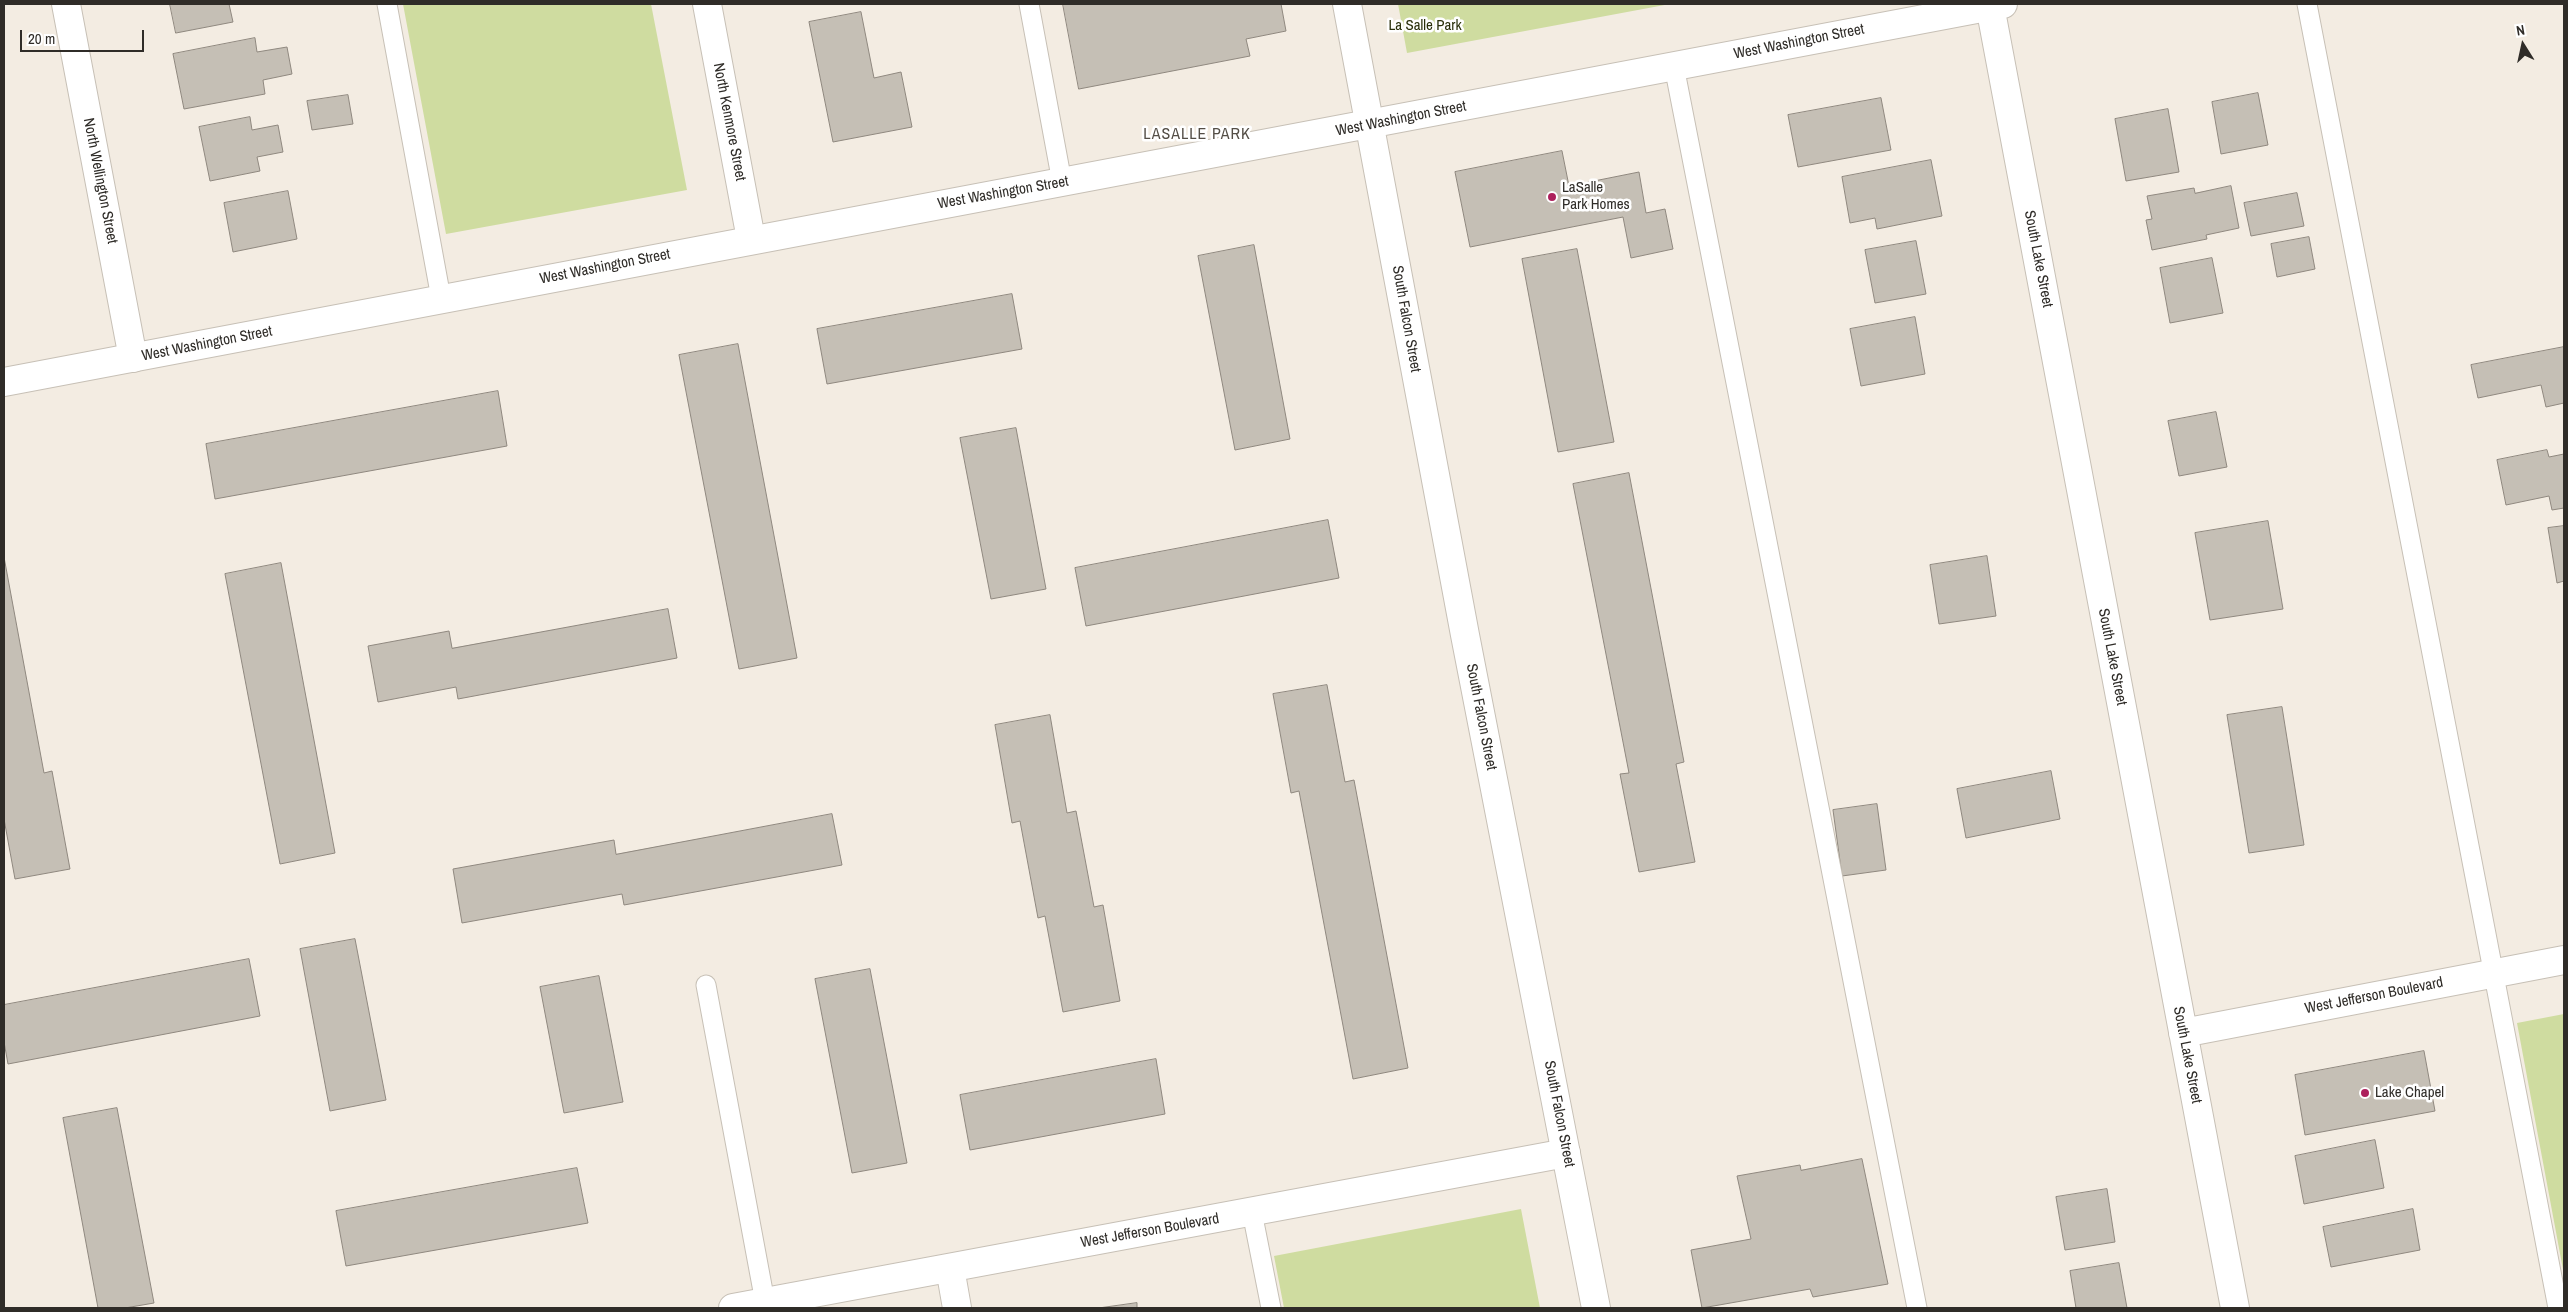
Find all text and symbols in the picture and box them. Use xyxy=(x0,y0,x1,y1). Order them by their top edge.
park label: La Salle Park xyxy=(1388,17,1462,35)
scale bar xyxy=(22,20,146,52)
north arrow xyxy=(2498,20,2548,70)
street label: West Washington Street xyxy=(1732,21,1866,63)
text: N xyxy=(2515,21,2526,40)
text: 20 m xyxy=(28,28,55,49)
street label: North Kenmore Street xyxy=(709,62,749,182)
street label: West Washington Street xyxy=(1334,98,1468,140)
street label: North Wellington Street xyxy=(79,117,121,245)
district label: LASALLE PARK xyxy=(1142,125,1252,145)
street label: West Washington Street xyxy=(936,173,1070,213)
place label: LaSalle Park Homes xyxy=(1562,179,1630,214)
marker: LaSalle Park Homes xyxy=(1546,191,1558,203)
street label: South Lake Street xyxy=(2020,209,2056,309)
street label: West Washington Street xyxy=(538,246,672,288)
street label: South Falcon Street xyxy=(1388,264,1424,374)
street label: West Washington Street xyxy=(140,323,274,365)
street label: South Lake Street xyxy=(2094,607,2130,707)
street label: South Falcon Street xyxy=(1462,662,1500,772)
street label: West Jefferson Boulevard xyxy=(2303,974,2445,1018)
street label: South Lake Street xyxy=(2169,1005,2205,1105)
street label: South Falcon Street xyxy=(1540,1059,1578,1169)
place label: Lake Chapel xyxy=(2375,1084,2444,1102)
marker: Lake Chapel xyxy=(2359,1087,2371,1099)
street label: West Jefferson Boulevard xyxy=(1079,1210,1221,1252)

